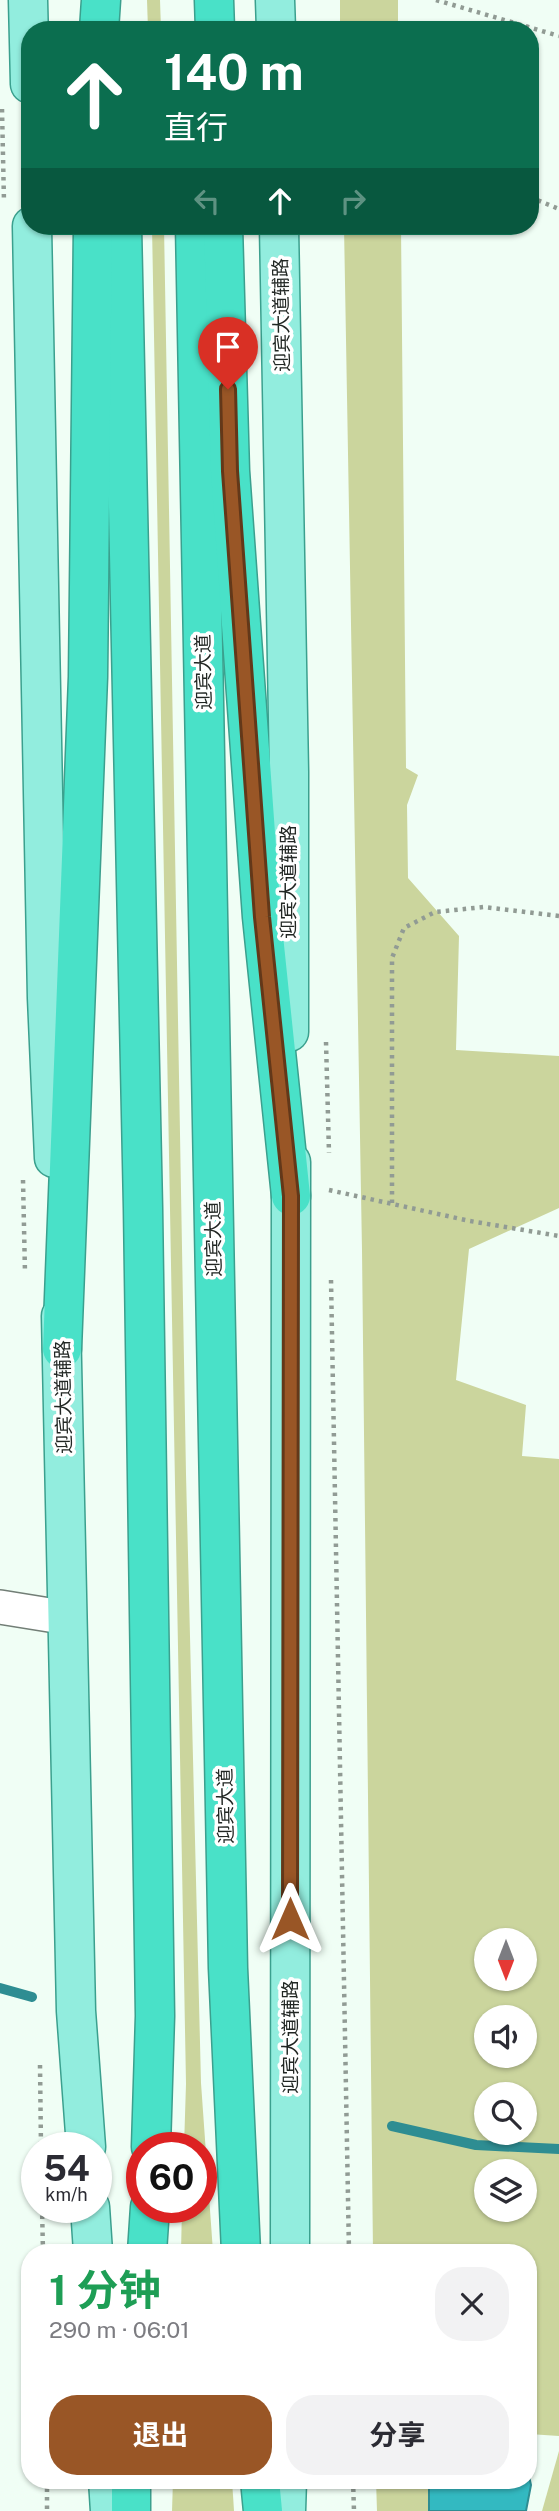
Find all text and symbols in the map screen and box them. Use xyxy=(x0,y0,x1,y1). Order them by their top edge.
text: 140 m xyxy=(164,43,304,101)
icon: ahead xyxy=(49,49,140,140)
text: 直行 xyxy=(164,109,228,146)
icon: left xyxy=(188,182,226,220)
icon: ahead xyxy=(261,182,299,220)
icon: right xyxy=(334,182,372,220)
street label: 迎宾大道辅路 xyxy=(269,258,293,372)
pin xyxy=(198,317,258,389)
icon: arrive xyxy=(209,328,247,366)
street label: 迎宾大道 xyxy=(191,634,215,710)
street label: 迎宾大道辅路 xyxy=(277,825,299,939)
street label: 迎宾大道 xyxy=(201,1201,225,1277)
street label: 迎宾大道辅路 xyxy=(51,1340,75,1454)
street label: 迎宾大道 xyxy=(213,1768,237,1844)
position arrow xyxy=(253,1882,327,1956)
north arrow xyxy=(474,1928,537,1992)
map controls xyxy=(474,1928,537,2222)
street label: 迎宾大道辅路 xyxy=(279,1980,301,2094)
button: sound xyxy=(474,2005,537,2068)
button: search xyxy=(474,2082,537,2145)
speed limit sign: 60 xyxy=(126,2132,217,2223)
text: 54 xyxy=(43,2148,90,2189)
button: layers xyxy=(474,2159,537,2222)
text: km/h xyxy=(45,2184,88,2205)
text: 1 分钟 xyxy=(49,2265,160,2314)
button: close xyxy=(435,2267,509,2341)
text: 290 m · 06:01 xyxy=(49,2316,190,2343)
button: 退出 xyxy=(49,2395,272,2475)
button: 分享 xyxy=(286,2395,509,2475)

